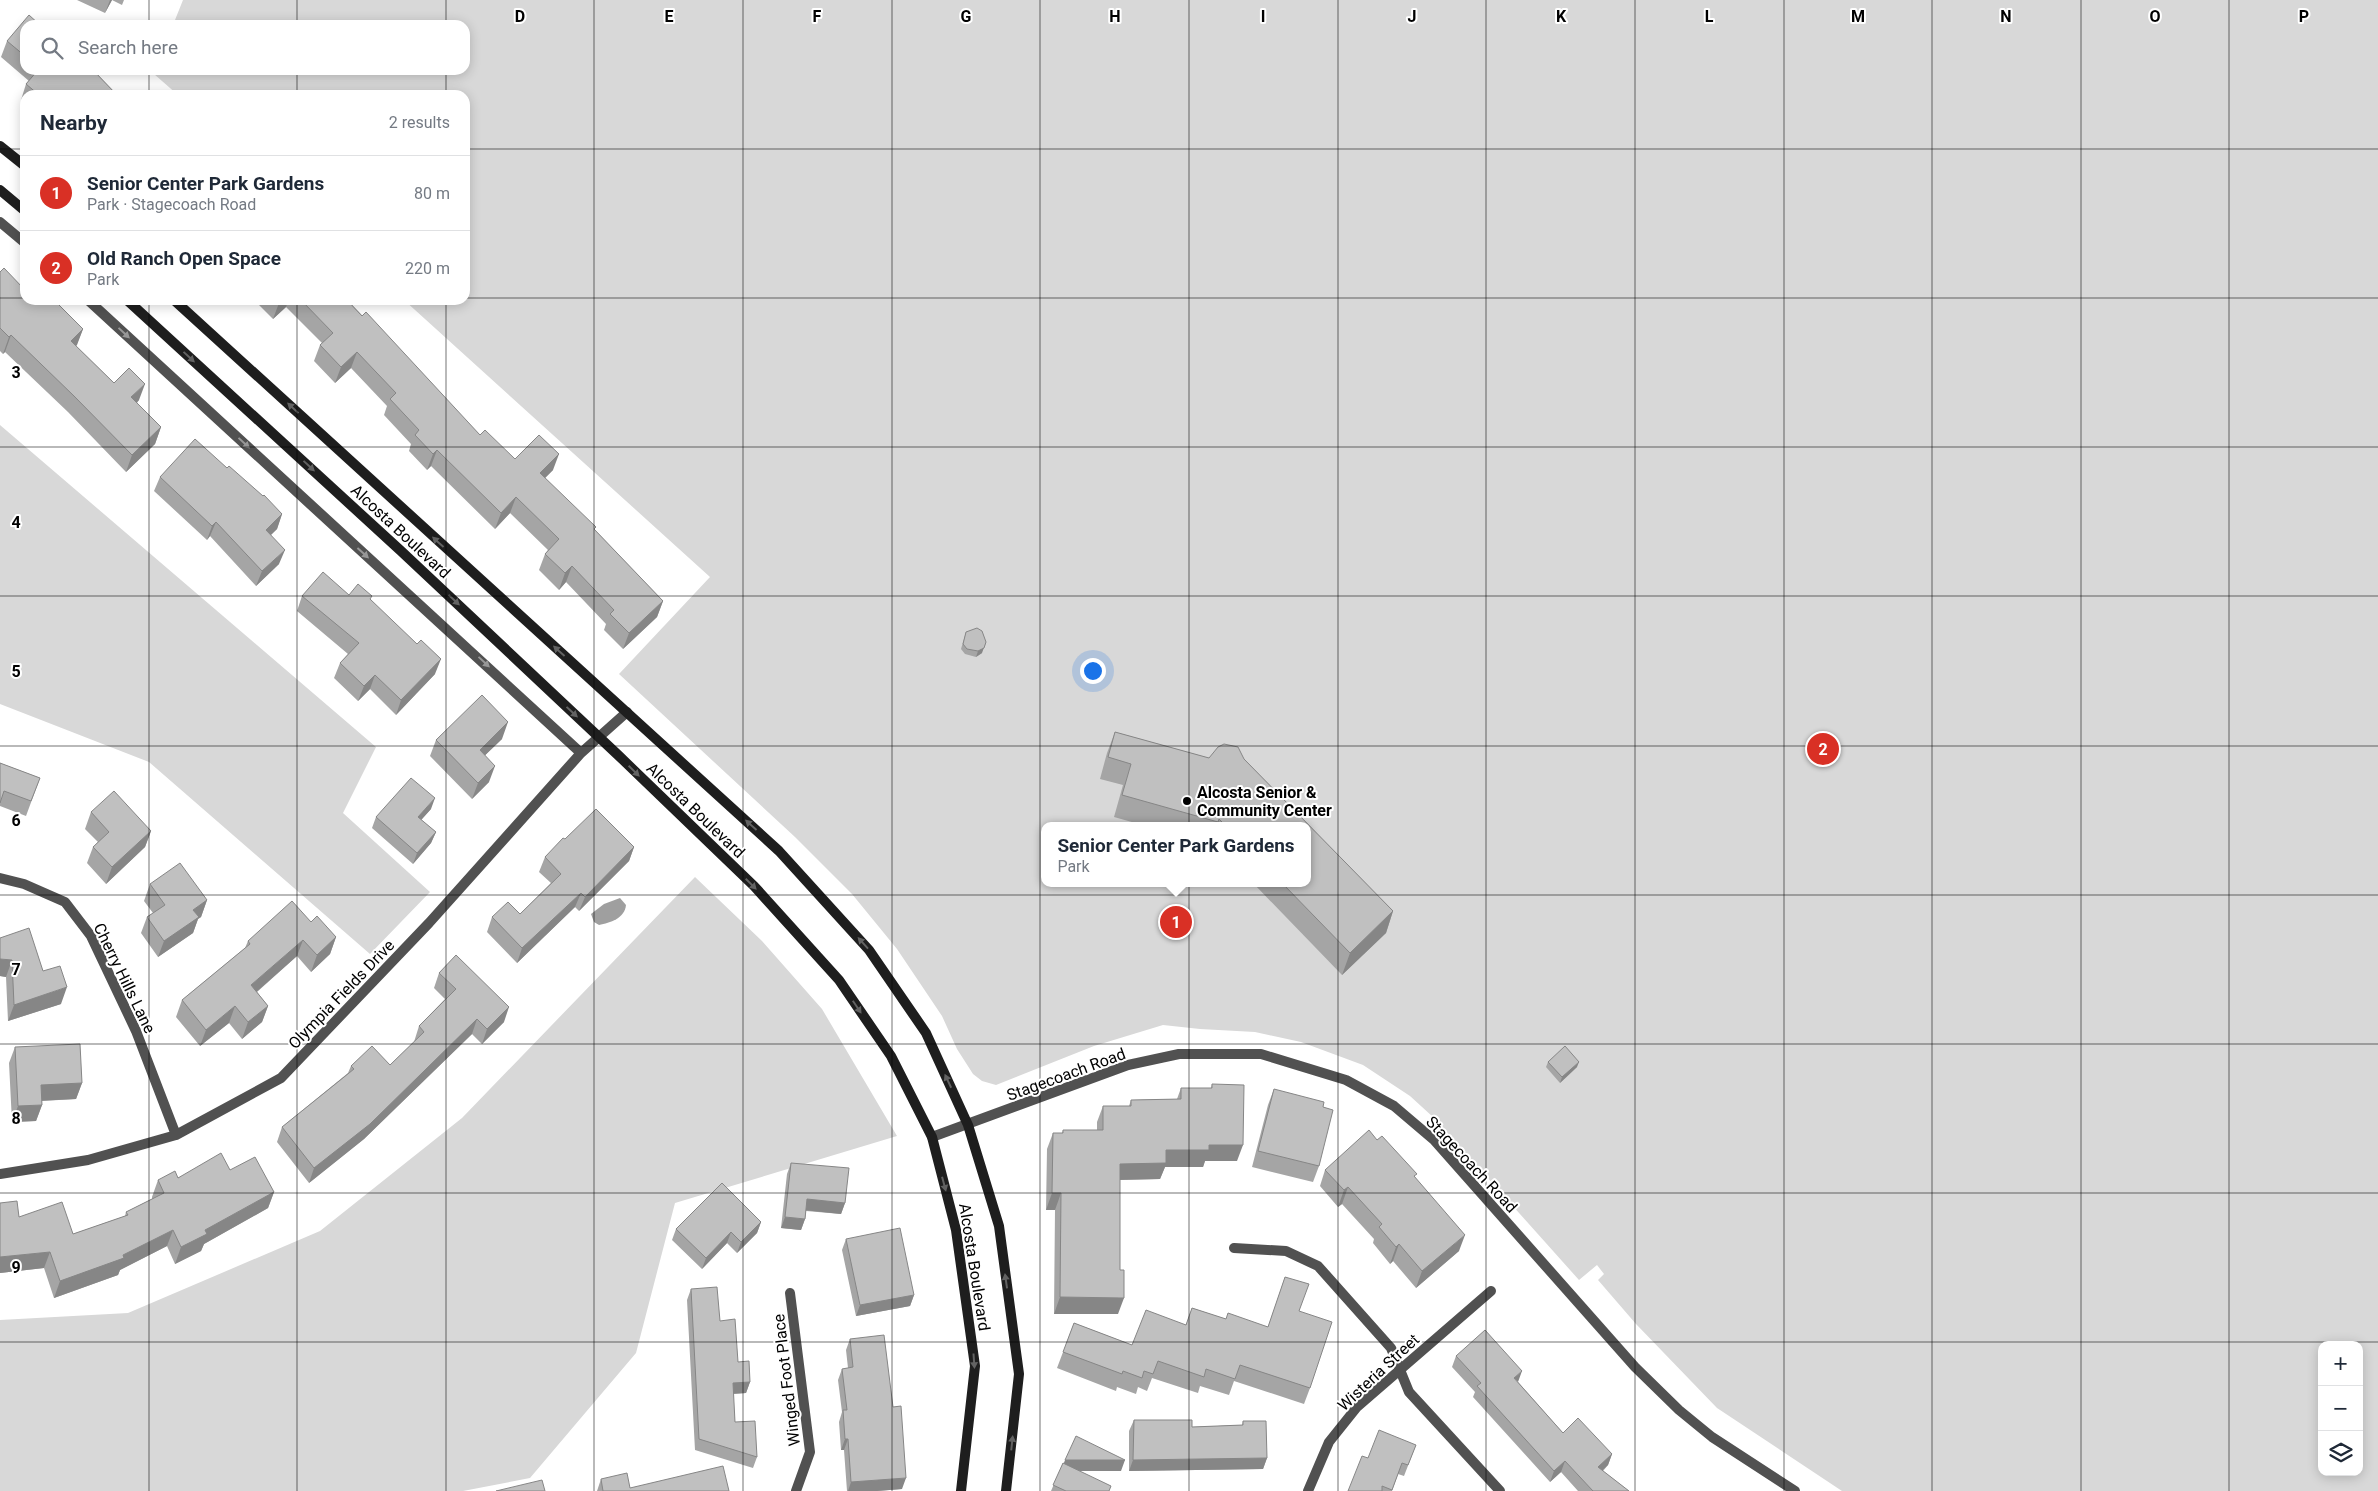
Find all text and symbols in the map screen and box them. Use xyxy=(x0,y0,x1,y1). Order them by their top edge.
text: D xyxy=(515,7,525,26)
text: E xyxy=(665,7,674,26)
text: F xyxy=(813,7,822,26)
text: G xyxy=(961,7,972,26)
text: H xyxy=(1109,7,1121,26)
text: I xyxy=(1261,7,1265,26)
text: J xyxy=(1408,7,1416,26)
text: K xyxy=(1556,7,1567,26)
text: L xyxy=(1705,7,1714,26)
text: M xyxy=(1851,7,1865,26)
text: N xyxy=(2000,7,2012,26)
text: O xyxy=(2149,7,2161,26)
text: P xyxy=(2299,7,2309,26)
search box xyxy=(20,20,470,75)
icon: search xyxy=(38,34,66,62)
text: Search here xyxy=(78,36,178,59)
text: Nearby xyxy=(40,111,107,135)
text: 2 results xyxy=(389,113,450,132)
text: Senior Center Park Gardens xyxy=(87,172,324,195)
text: 1 xyxy=(51,184,61,203)
text: 80 m xyxy=(414,184,450,203)
text: Park · Stagecoach Road xyxy=(87,195,256,214)
text: Old Ranch Open Space xyxy=(87,247,281,270)
text: 2 xyxy=(51,259,61,278)
text: 220 m xyxy=(405,259,450,278)
text: Park xyxy=(87,270,119,289)
one-way arrow xyxy=(118,327,130,339)
one-way arrow xyxy=(183,351,195,362)
text: 3 xyxy=(11,363,21,382)
one-way arrow xyxy=(286,403,299,414)
one-way arrow xyxy=(238,437,250,449)
one-way arrow xyxy=(302,460,314,472)
street label: Alcosta Boulevard xyxy=(347,480,454,582)
text: 4 xyxy=(11,513,21,532)
one-way arrow xyxy=(433,536,445,548)
one-way arrow xyxy=(357,547,369,559)
one-way arrow xyxy=(447,594,459,606)
one-way arrow xyxy=(553,645,565,657)
one-way arrow xyxy=(477,656,489,668)
your location xyxy=(1080,658,1106,684)
text: 5 xyxy=(11,662,21,681)
one-way arrow xyxy=(566,706,578,718)
pin: 2 xyxy=(1807,730,1839,768)
street label: Alcosta Boulevard xyxy=(643,759,749,862)
one-way arrow xyxy=(628,765,640,777)
place label: Alcosta Senior & Community Center xyxy=(1197,783,1332,820)
marker: Alcosta Senior & Community Center xyxy=(1181,795,1193,807)
text: 6 xyxy=(11,811,21,830)
one-way arrow xyxy=(744,820,757,831)
popup xyxy=(1041,822,1311,887)
text: Senior Center Park Gardens xyxy=(1057,834,1295,857)
text: Park xyxy=(1057,857,1090,876)
one-way arrow xyxy=(745,878,757,890)
pin: 1 xyxy=(1160,903,1192,941)
street label: Cherry Hills Lane xyxy=(90,920,159,1036)
street label: Olympia Fields Drive xyxy=(284,936,398,1053)
one-way arrow xyxy=(857,937,869,949)
text: 7 xyxy=(11,960,21,979)
one-way arrow xyxy=(852,1000,862,1013)
street label: Stagecoach Road xyxy=(1004,1044,1128,1105)
one-way arrow xyxy=(944,1074,952,1088)
text: 8 xyxy=(11,1109,21,1128)
street label: Stagecoach Road xyxy=(1422,1112,1521,1217)
one-way arrow xyxy=(940,1176,948,1191)
street label: Alcosta Boulevard xyxy=(955,1202,994,1332)
text: 9 xyxy=(11,1258,21,1277)
one-way arrow xyxy=(1002,1273,1010,1289)
street label: Winged Foot Place xyxy=(769,1313,804,1447)
street label: Wisteria Street xyxy=(1334,1330,1423,1415)
map controls xyxy=(2318,1341,2363,1476)
button: + xyxy=(2318,1341,2363,1386)
one-way arrow xyxy=(970,1353,978,1369)
button: − xyxy=(2318,1386,2363,1431)
button: layers xyxy=(2318,1431,2363,1476)
one-way arrow xyxy=(1008,1434,1016,1450)

